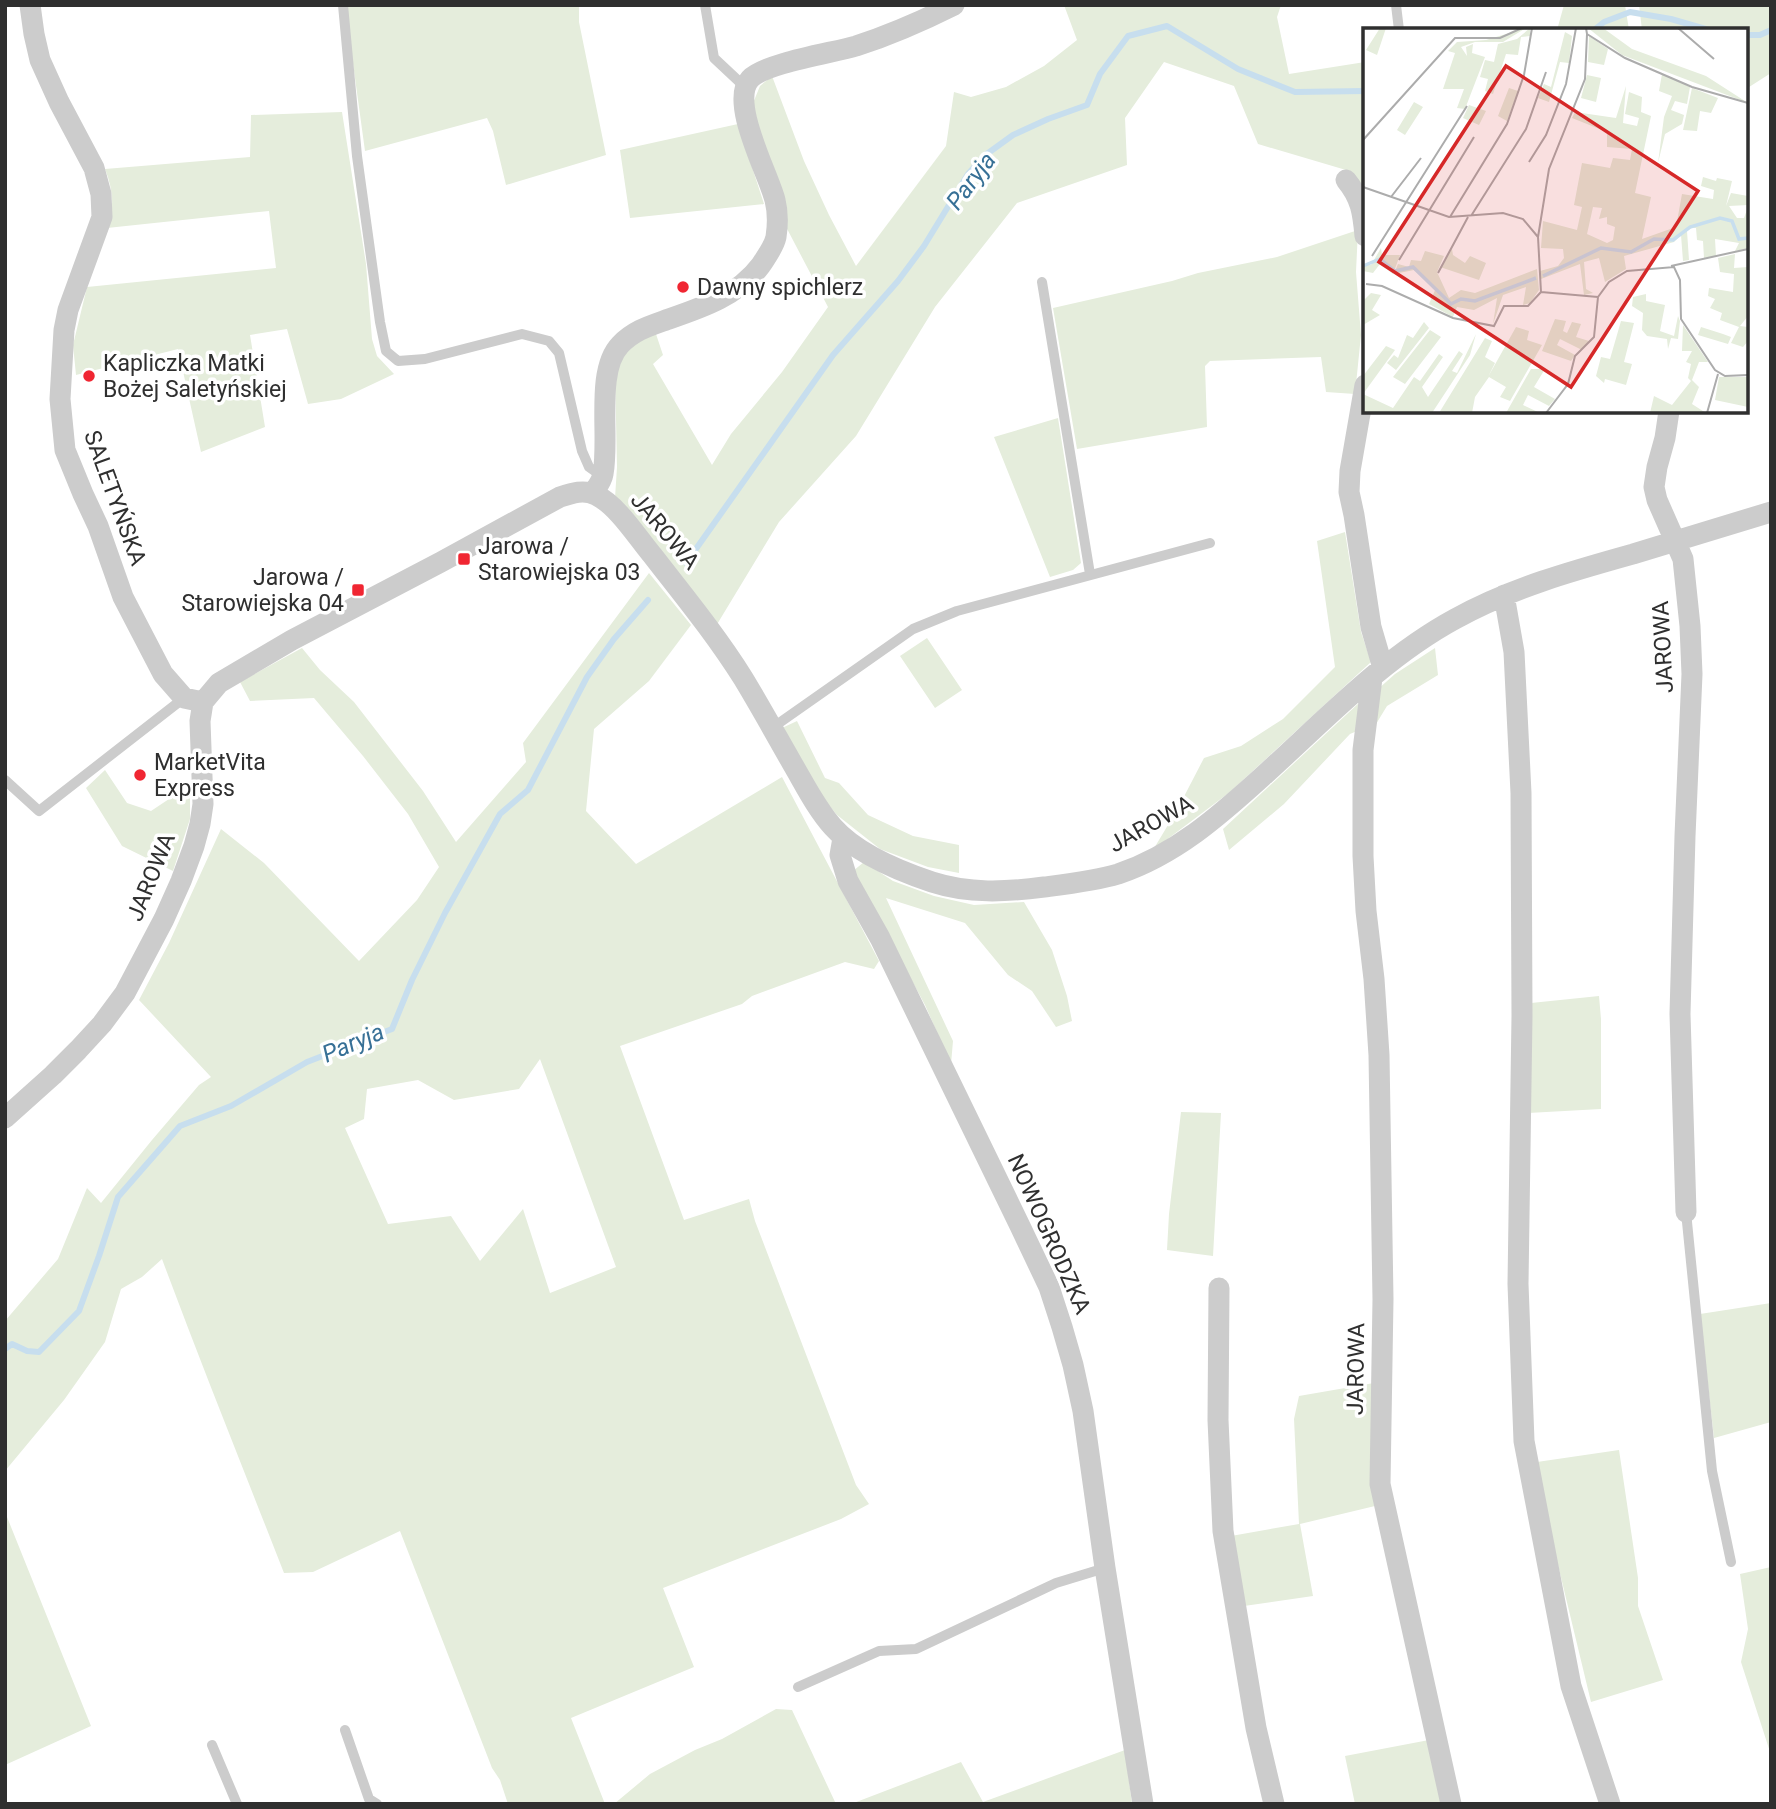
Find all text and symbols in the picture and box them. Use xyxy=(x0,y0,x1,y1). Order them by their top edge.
inset map xyxy=(1363,28,1748,413)
water label: Paryja xyxy=(940,147,1002,215)
place label: Dawny spichlerz xyxy=(697,274,863,301)
marker: Dawny spichlerz xyxy=(675,279,691,295)
place label: Kapliczka Matki Bożej Saletyńskiej xyxy=(103,350,287,403)
marker: Kapliczka Matki Bożej Saletyńskiej xyxy=(81,368,97,384)
street label: SALETYŃSKA xyxy=(78,427,153,569)
street label: JAROWA xyxy=(625,487,705,575)
place label: Jarowa / Starowiejska 03 xyxy=(478,533,641,586)
marker: Jarowa / Starowiejska 03 xyxy=(456,551,472,567)
place label: Jarowa / Starowiejska 04 xyxy=(181,564,344,617)
marker: Jarowa / Starowiejska 04 xyxy=(350,582,366,598)
street label: JAROWA xyxy=(1647,600,1679,694)
place label: MarketVita Express xyxy=(154,749,266,802)
marker: MarketVita Express xyxy=(132,767,148,783)
street label: JAROWA xyxy=(1104,790,1198,858)
street label: JAROWA xyxy=(121,829,181,925)
water label: Paryja xyxy=(318,1017,388,1069)
street label: NOWOGRODZKA xyxy=(1002,1150,1096,1318)
street label: JAROWA xyxy=(1342,1323,1370,1415)

